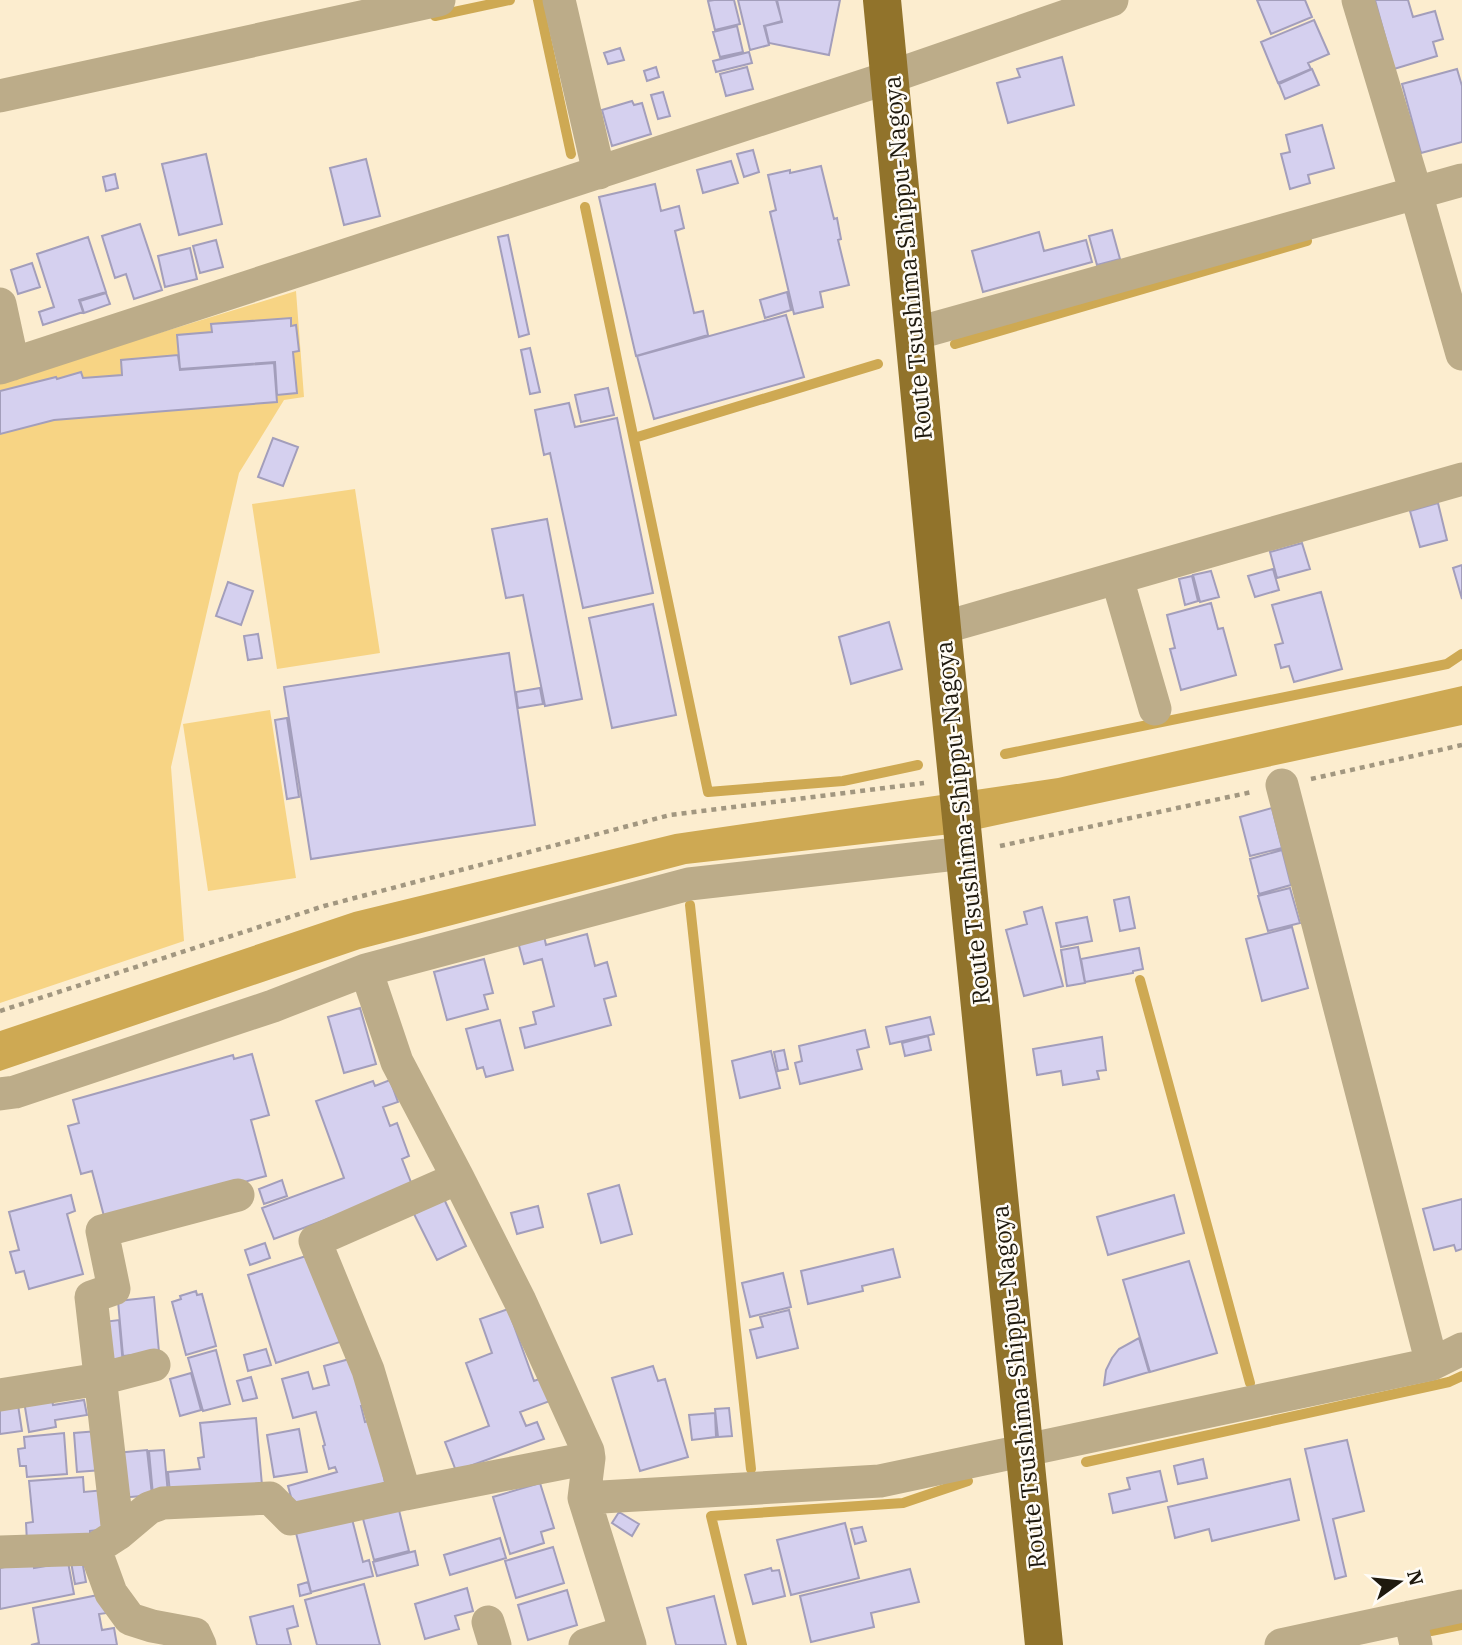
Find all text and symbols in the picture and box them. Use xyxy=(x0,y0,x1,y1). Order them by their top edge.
street label: Route Tsushima-Shippu-Nagoya xyxy=(875,75,939,441)
street label: Route Tsushima-Shippu-Nagoya xyxy=(927,640,997,1006)
street label: Route Tsushima-Shippu-Nagoya xyxy=(983,1204,1053,1570)
north arrow xyxy=(1364,1547,1434,1617)
text: N xyxy=(1402,1567,1429,1588)

